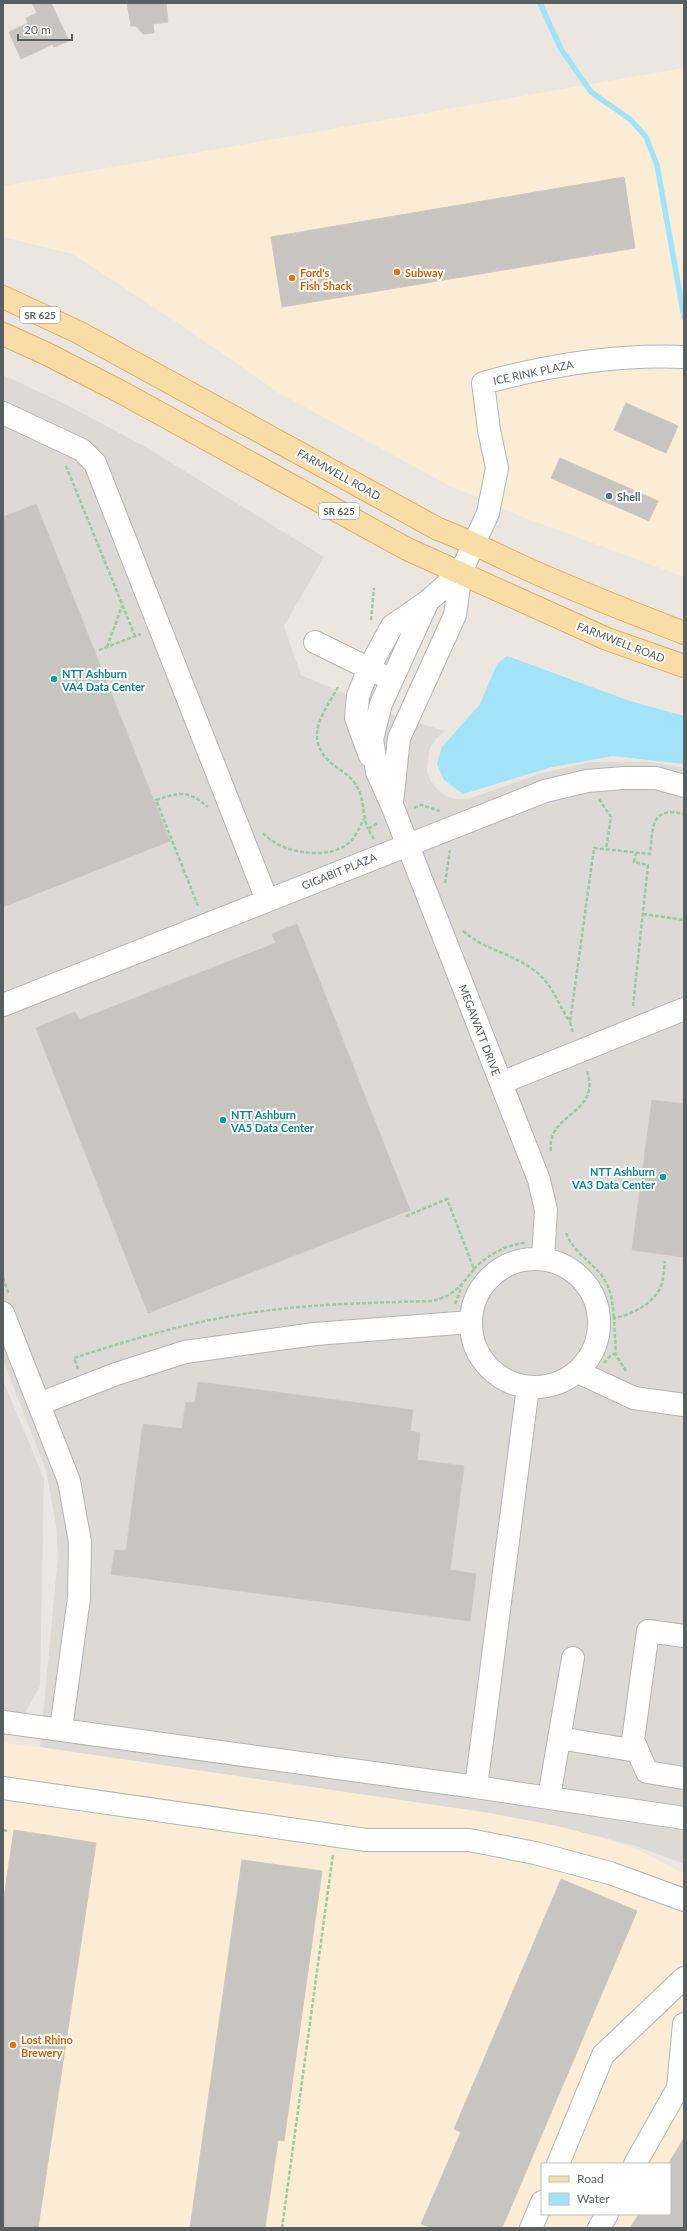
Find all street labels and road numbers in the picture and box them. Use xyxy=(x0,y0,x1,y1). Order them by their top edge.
road number: SR 625 xyxy=(20,307,60,323)
street label: ICE RINK PLAZA xyxy=(492,357,575,387)
street label: FARMWELL ROAD xyxy=(295,446,383,502)
road number: SR 625 xyxy=(319,503,359,519)
street label: FARMWELL ROAD xyxy=(575,619,667,665)
street label: GIGABIT PLAZA xyxy=(300,850,379,892)
street label: MEGAWATT DRIVE xyxy=(457,983,503,1077)

